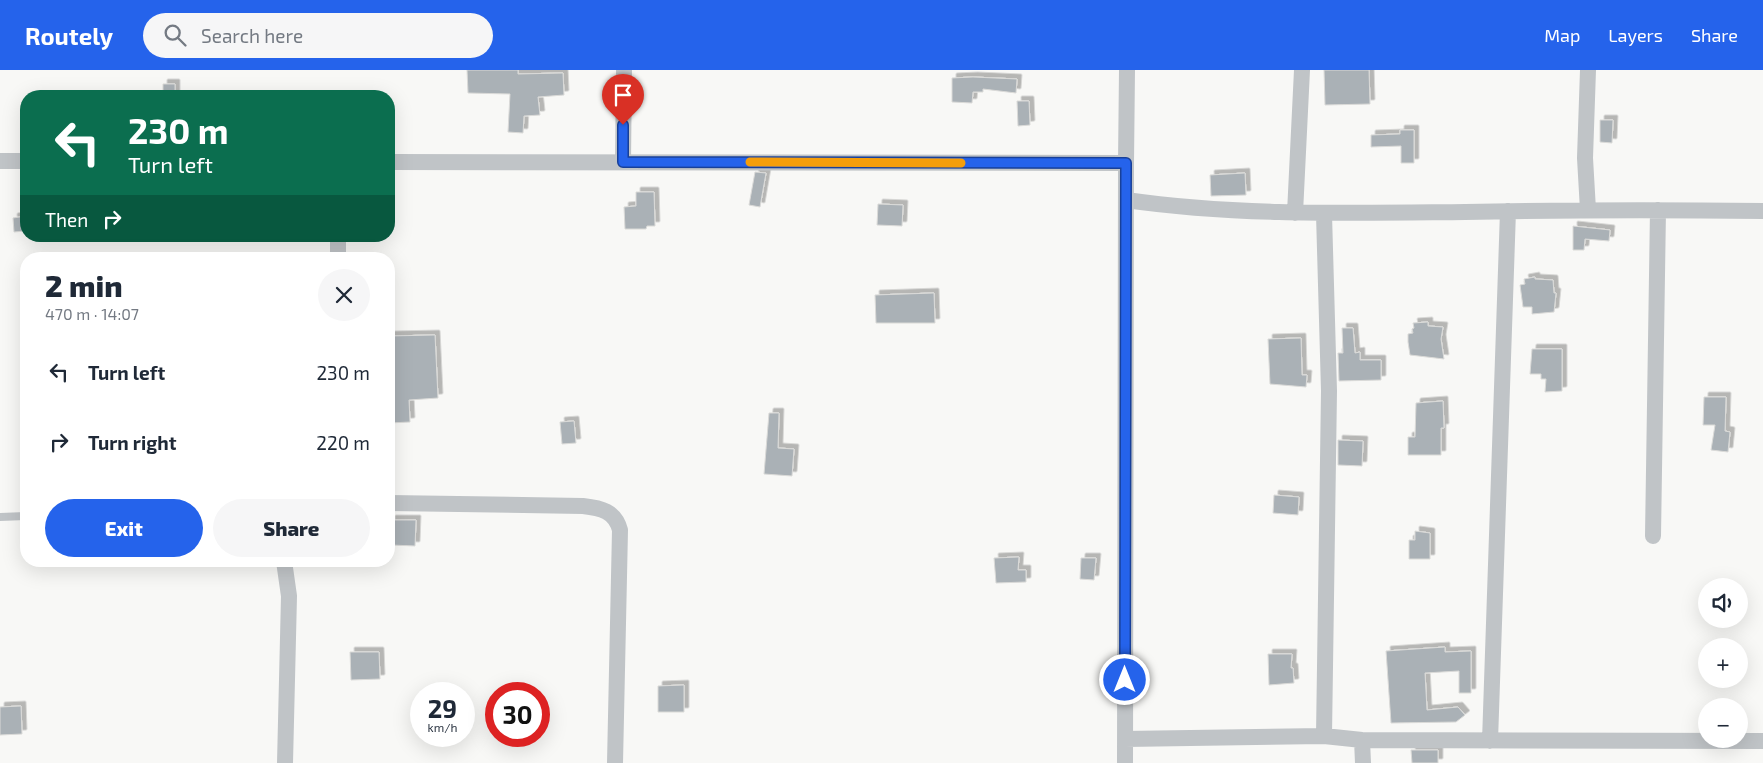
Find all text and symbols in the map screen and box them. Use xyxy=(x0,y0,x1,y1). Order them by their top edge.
search box xyxy=(143,13,493,58)
text: Routely xyxy=(25,21,113,50)
icon: search xyxy=(161,21,189,49)
text: Search here xyxy=(201,24,303,47)
text: Map xyxy=(1544,24,1580,46)
text: Layers xyxy=(1608,24,1663,46)
text: Share xyxy=(1691,24,1738,46)
pin xyxy=(602,74,644,125)
icon: arrive xyxy=(609,81,637,109)
text: 230 m xyxy=(128,109,229,151)
icon: left xyxy=(45,110,110,175)
text: Turn left xyxy=(128,151,213,177)
icon: right xyxy=(98,205,126,233)
text: Then xyxy=(45,208,88,231)
text: 2 min xyxy=(45,267,123,303)
button: close xyxy=(318,269,370,321)
text: 470 m · 14:07 xyxy=(45,304,139,323)
icon: left xyxy=(45,358,73,386)
text: Turn left xyxy=(88,361,165,384)
text: 230 m xyxy=(316,361,370,384)
icon: right xyxy=(45,428,73,456)
text: Turn right xyxy=(88,431,176,454)
text: 220 m xyxy=(316,431,370,454)
button: Exit xyxy=(45,499,203,557)
button: Share xyxy=(213,499,370,557)
map controls xyxy=(1698,578,1748,748)
button: sound xyxy=(1698,578,1748,628)
button: + xyxy=(1698,638,1748,688)
position arrow xyxy=(1098,653,1150,705)
speed limit sign: 30 xyxy=(485,682,550,747)
text: 29 xyxy=(428,693,457,723)
button: − xyxy=(1698,698,1748,748)
text: km/h xyxy=(428,720,457,734)

